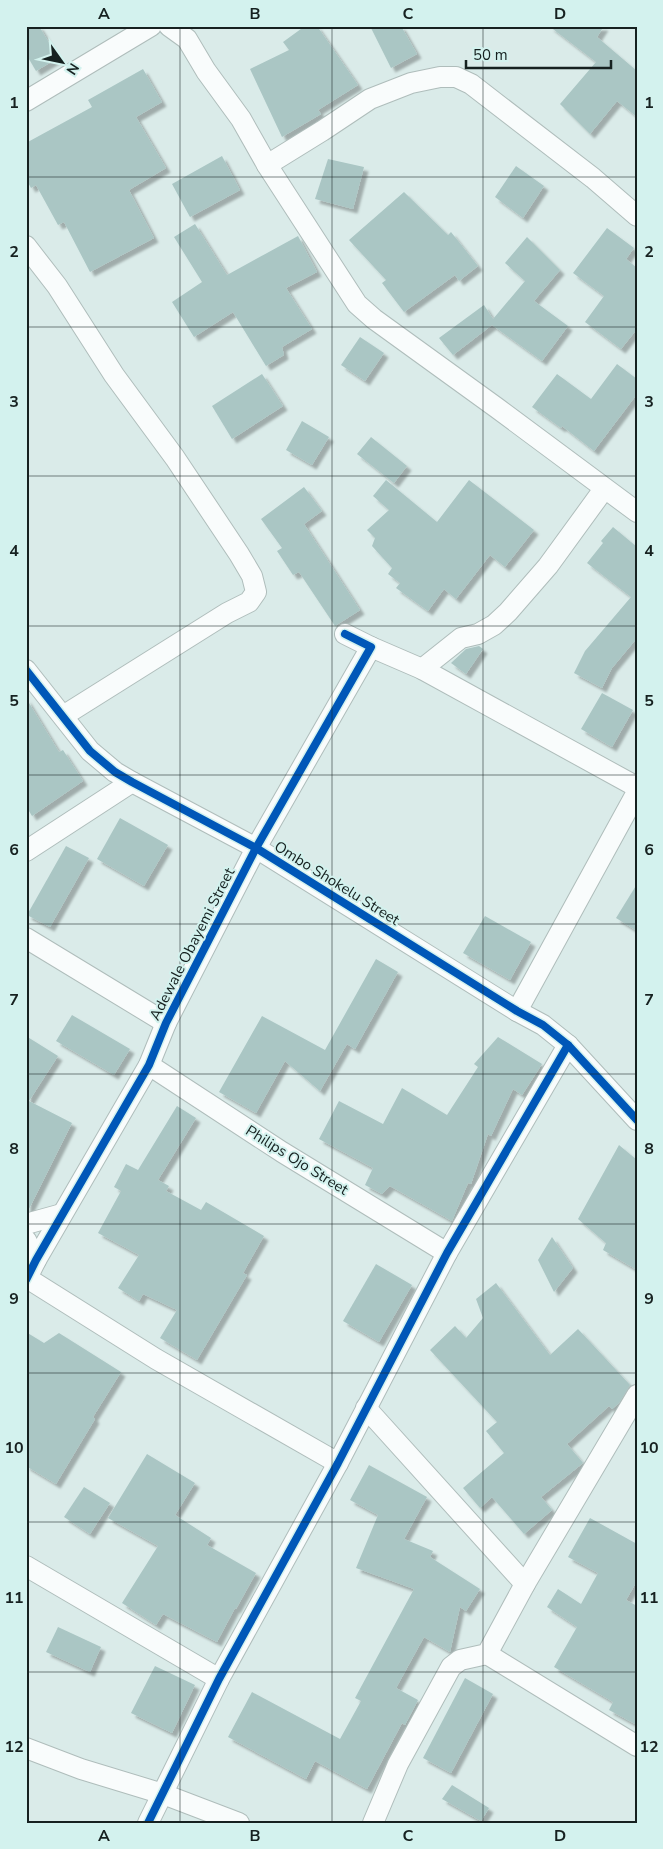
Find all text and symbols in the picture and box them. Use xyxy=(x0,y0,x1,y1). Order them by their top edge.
text: A xyxy=(98,3,110,25)
text: B xyxy=(249,3,261,25)
text: C xyxy=(403,3,414,25)
text: D xyxy=(554,3,566,25)
north arrow xyxy=(38,38,88,88)
scale bar xyxy=(466,38,610,70)
text: 50 m xyxy=(473,45,508,65)
text: N xyxy=(62,59,83,78)
text: 1 xyxy=(9,92,19,114)
text: 1 xyxy=(644,92,654,114)
text: 2 xyxy=(9,241,19,263)
text: 2 xyxy=(644,241,654,263)
text: 3 xyxy=(9,391,19,413)
text: 3 xyxy=(644,391,654,413)
text: 4 xyxy=(9,540,19,562)
text: 4 xyxy=(644,540,654,562)
text: 5 xyxy=(9,690,19,712)
text: 5 xyxy=(644,690,654,712)
street label: Ombo Shokelu Street xyxy=(271,836,404,930)
text: 6 xyxy=(9,839,19,861)
text: 6 xyxy=(644,839,654,861)
street label: Adewale Obayemi Street xyxy=(145,864,240,1024)
text: 7 xyxy=(9,989,19,1011)
text: 7 xyxy=(644,989,654,1011)
street label: Philips Ojo Street xyxy=(242,1120,353,1200)
text: 8 xyxy=(9,1138,19,1160)
text: 8 xyxy=(644,1138,654,1160)
text: 9 xyxy=(9,1288,19,1310)
text: 9 xyxy=(644,1288,654,1310)
text: 10 xyxy=(4,1437,24,1459)
text: 10 xyxy=(639,1437,659,1459)
text: 11 xyxy=(4,1587,24,1609)
text: 11 xyxy=(639,1587,659,1609)
text: 12 xyxy=(4,1736,24,1758)
text: 12 xyxy=(639,1736,659,1758)
text: A xyxy=(98,1825,110,1847)
text: B xyxy=(249,1825,261,1847)
text: C xyxy=(403,1825,414,1847)
text: D xyxy=(554,1825,566,1847)

